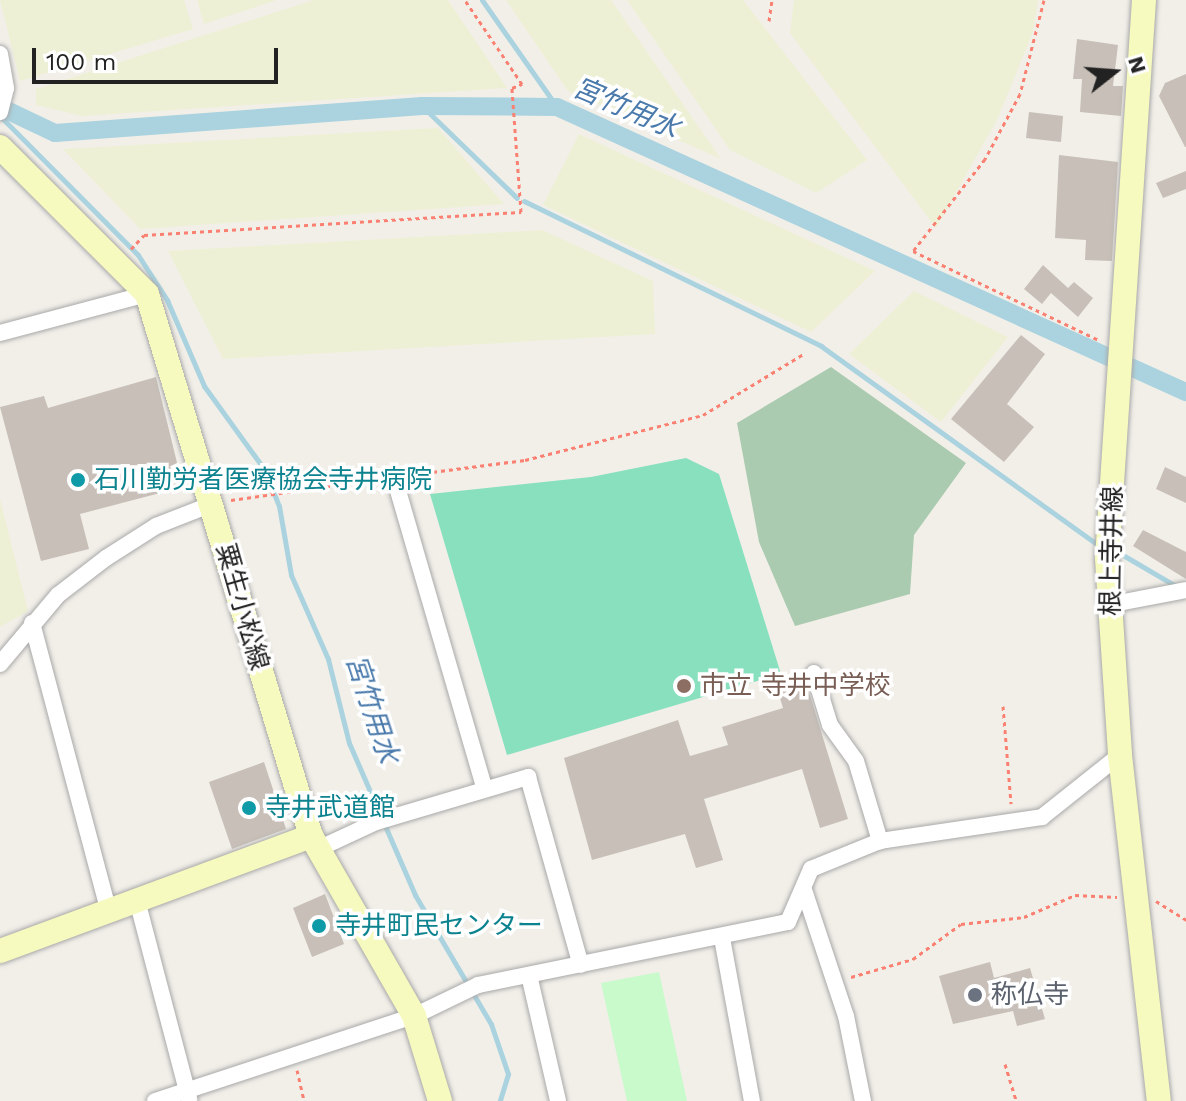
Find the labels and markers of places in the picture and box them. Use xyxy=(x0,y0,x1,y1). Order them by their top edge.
place label: 石川勤労者医療協会寺井病院 xyxy=(94,464,432,496)
marker: 石川勤労者医療協会寺井病院 xyxy=(69,471,87,489)
place label: 市立 寺井中学校 xyxy=(700,670,891,702)
marker: 市立 寺井中学校 xyxy=(675,677,693,695)
place label: 寺井武道館 xyxy=(265,792,395,824)
marker: 寺井武道館 xyxy=(240,799,258,817)
place label: 寺井町民センター xyxy=(335,910,543,942)
marker: 寺井町民センター xyxy=(310,917,328,935)
place label: 称仏寺 xyxy=(991,979,1069,1011)
marker: 称仏寺 xyxy=(966,986,984,1004)

